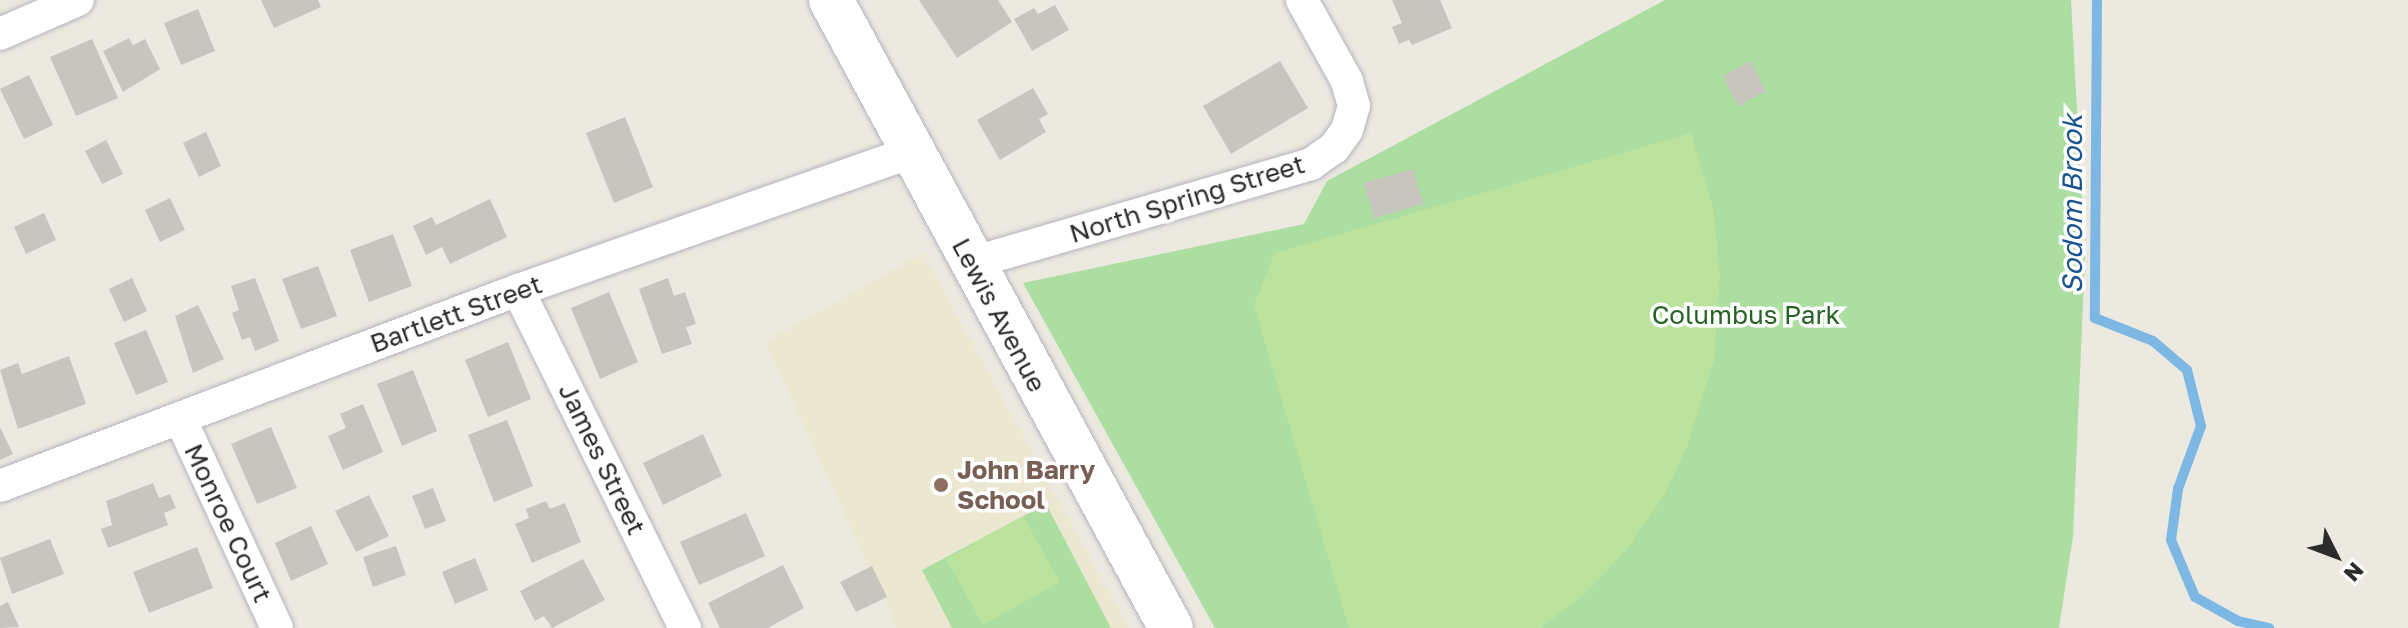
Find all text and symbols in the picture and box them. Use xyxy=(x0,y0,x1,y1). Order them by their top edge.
water label: Sodom Brook xyxy=(2055,114,2089,294)
street label: North Spring Street xyxy=(1066,148,1308,250)
street label: Lewis Avenue xyxy=(945,233,1053,397)
street label: Bartlett Street xyxy=(366,269,546,359)
park label: Columbus Park xyxy=(1652,299,1840,331)
street label: James Street xyxy=(552,378,652,540)
street label: Monroe Court xyxy=(178,439,278,607)
place label: John Barry School xyxy=(957,454,1095,516)
marker: John Barry School xyxy=(932,476,950,494)
north arrow xyxy=(2296,516,2376,596)
text: N xyxy=(2339,557,2370,588)

